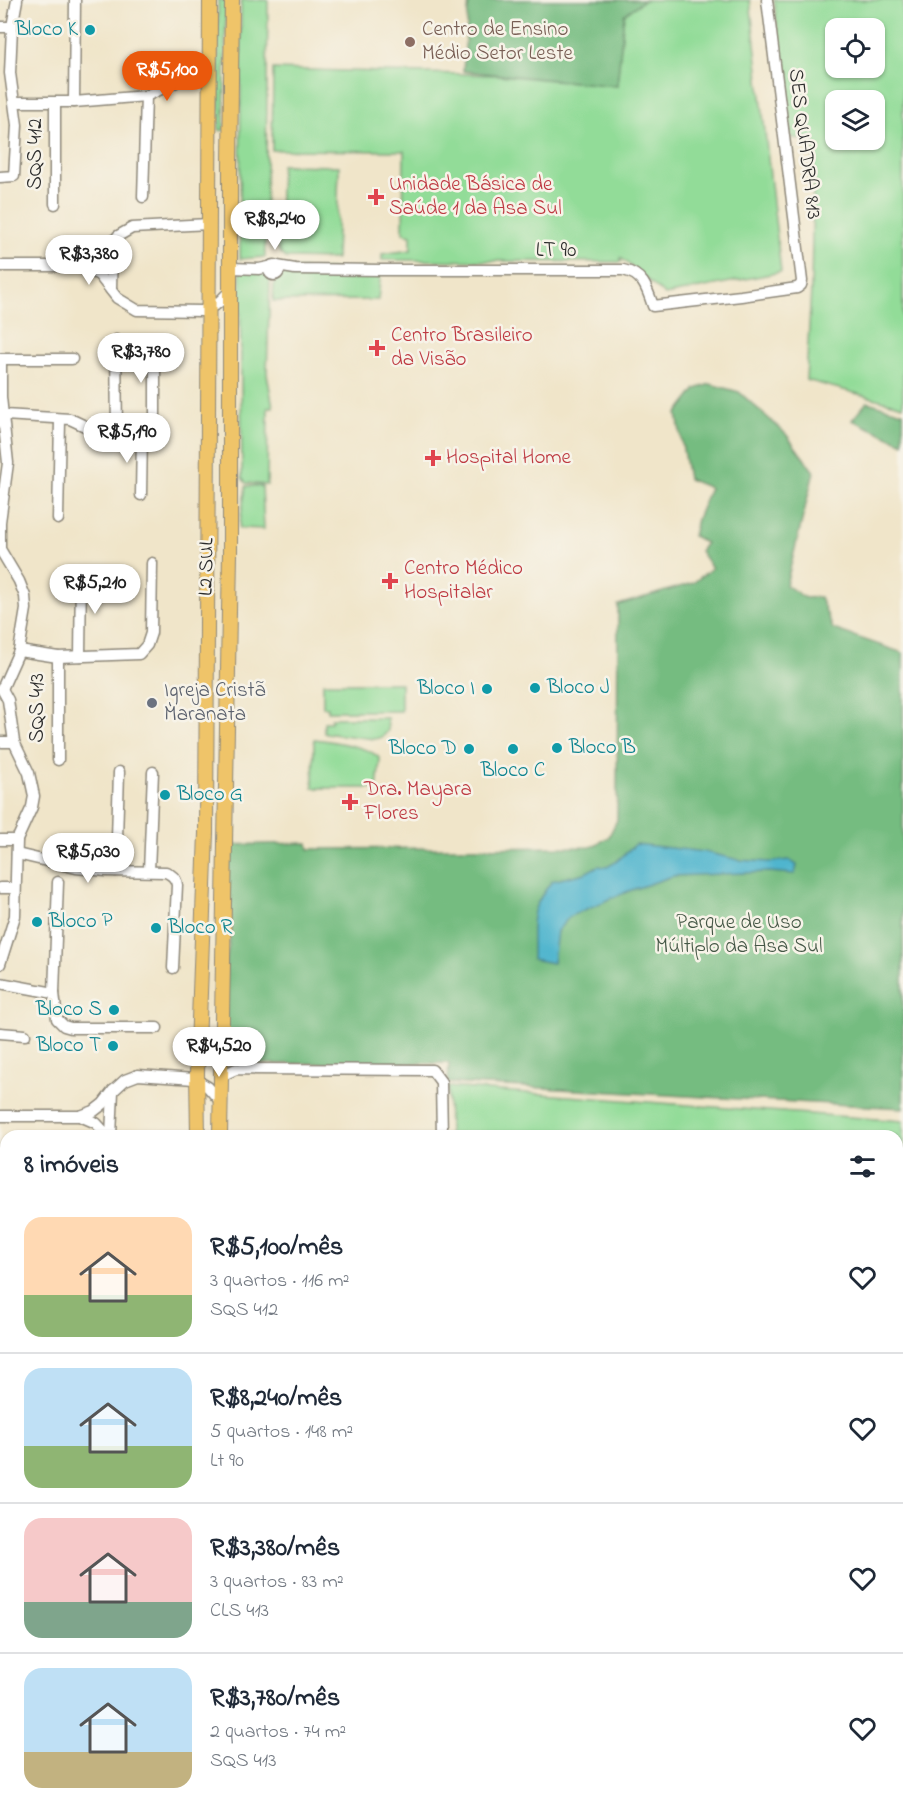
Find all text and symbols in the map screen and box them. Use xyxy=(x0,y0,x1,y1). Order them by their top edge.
place label: Bloco K xyxy=(14,15,79,45)
place label: Centro de Ensino Médio Setor Leste xyxy=(422,15,573,69)
map controls xyxy=(825,18,885,150)
button: locate xyxy=(825,18,885,78)
marker: Bloco K xyxy=(83,23,97,37)
marker: Centro de Ensino Médio Setor Leste xyxy=(403,35,417,49)
pin: R$5,100 xyxy=(112,51,222,102)
text: R$5,100 xyxy=(136,56,198,85)
street label: SES QUADRA 813 xyxy=(780,67,828,221)
button: layers xyxy=(825,90,885,150)
street label: SQS 412 xyxy=(21,118,51,190)
place label: Unidade Básica de Saúde 1 da Asa Sul xyxy=(389,170,562,224)
marker: Unidade Básica de Saúde 1 da Asa Sul xyxy=(367,188,385,206)
pin: R$8,240 xyxy=(220,200,330,251)
text: R$8,240 xyxy=(245,205,305,234)
pin: R$3,380 xyxy=(34,235,144,286)
street label: LT 90 xyxy=(536,236,576,266)
text: R$3,380 xyxy=(59,240,119,269)
place label: Centro Brasileiro da Visão xyxy=(391,321,533,375)
pin: R$3,780 xyxy=(86,333,196,384)
text: R$3,780 xyxy=(111,338,171,367)
marker: Centro Brasileiro da Visão xyxy=(368,339,386,357)
pin: R$5,190 xyxy=(72,413,182,464)
text: R$5,190 xyxy=(97,418,157,447)
place label: Hospital Home xyxy=(446,443,572,473)
marker: Hospital Home xyxy=(424,449,442,467)
street label: L2 SUL xyxy=(191,538,223,596)
place label: Centro Médico Hospitalar xyxy=(404,554,523,608)
pin: R$5,210 xyxy=(40,564,150,615)
text: R$5,210 xyxy=(64,569,126,598)
marker: Centro Médico Hospitalar xyxy=(381,572,399,590)
street label: SQS 413 xyxy=(23,673,53,743)
place label: Bloco J xyxy=(546,673,610,703)
place label: Bloco I xyxy=(416,674,475,704)
place label: Igreja Cristã Maranata xyxy=(164,676,266,730)
marker: Bloco J xyxy=(528,681,542,695)
marker: Bloco I xyxy=(480,682,494,696)
marker: Igreja Cristã Maranata xyxy=(145,696,159,710)
place label: Bloco B xyxy=(568,733,636,763)
place label: Bloco D xyxy=(388,734,457,764)
marker: Bloco B xyxy=(550,741,564,755)
marker: Bloco D xyxy=(462,742,476,756)
marker: Bloco C xyxy=(506,742,520,756)
place label: Bloco C xyxy=(480,756,545,786)
place label: Dra. Mayara Flores xyxy=(363,775,472,829)
place label: Bloco G xyxy=(176,780,243,810)
marker: Bloco G xyxy=(158,788,172,802)
marker: Dra. Mayara Flores xyxy=(341,793,359,811)
pin: R$5,030 xyxy=(33,833,143,884)
text: R$5,030 xyxy=(56,838,120,867)
place label: Bloco P xyxy=(48,907,113,937)
park label: Parque de Uso Múltiplo da Asa Sul xyxy=(655,908,823,962)
place label: Bloco R xyxy=(167,913,233,943)
marker: Bloco P xyxy=(30,915,44,929)
marker: Bloco R xyxy=(149,921,163,935)
place label: Bloco S xyxy=(35,995,102,1025)
marker: Bloco S xyxy=(107,1003,121,1017)
pin: R$4,520 xyxy=(164,1027,274,1078)
place label: Bloco T xyxy=(35,1031,101,1061)
text: R$4,520 xyxy=(187,1032,251,1061)
marker: Bloco T xyxy=(106,1039,120,1053)
text: 8 imóveis xyxy=(24,1147,119,1185)
icon: filters xyxy=(846,1150,879,1183)
text: R$5,100/mês xyxy=(210,1229,343,1267)
icon: home xyxy=(72,1241,144,1313)
icon: heart xyxy=(846,1261,879,1294)
text: 3 quartos · 116 m² xyxy=(210,1267,350,1296)
text: SQS 412 xyxy=(210,1296,278,1325)
text: R$8,240/mês xyxy=(210,1380,342,1418)
icon: home xyxy=(72,1392,144,1464)
icon: heart xyxy=(846,1412,879,1445)
text: 5 quartos · 148 m² xyxy=(210,1418,353,1447)
text: Lt 90 xyxy=(210,1447,244,1476)
text: R$3,380/mês xyxy=(210,1530,340,1568)
icon: home xyxy=(72,1542,144,1614)
icon: heart xyxy=(846,1562,879,1595)
text: 3 quartos · 83 m² xyxy=(210,1568,344,1597)
text: CLS 413 xyxy=(210,1597,269,1626)
text: R$3,780/mês xyxy=(210,1680,340,1718)
icon: home xyxy=(72,1692,144,1764)
icon: heart xyxy=(846,1712,879,1745)
text: 2 quartos · 74 m² xyxy=(210,1718,346,1747)
text: SQS 413 xyxy=(210,1747,276,1776)

